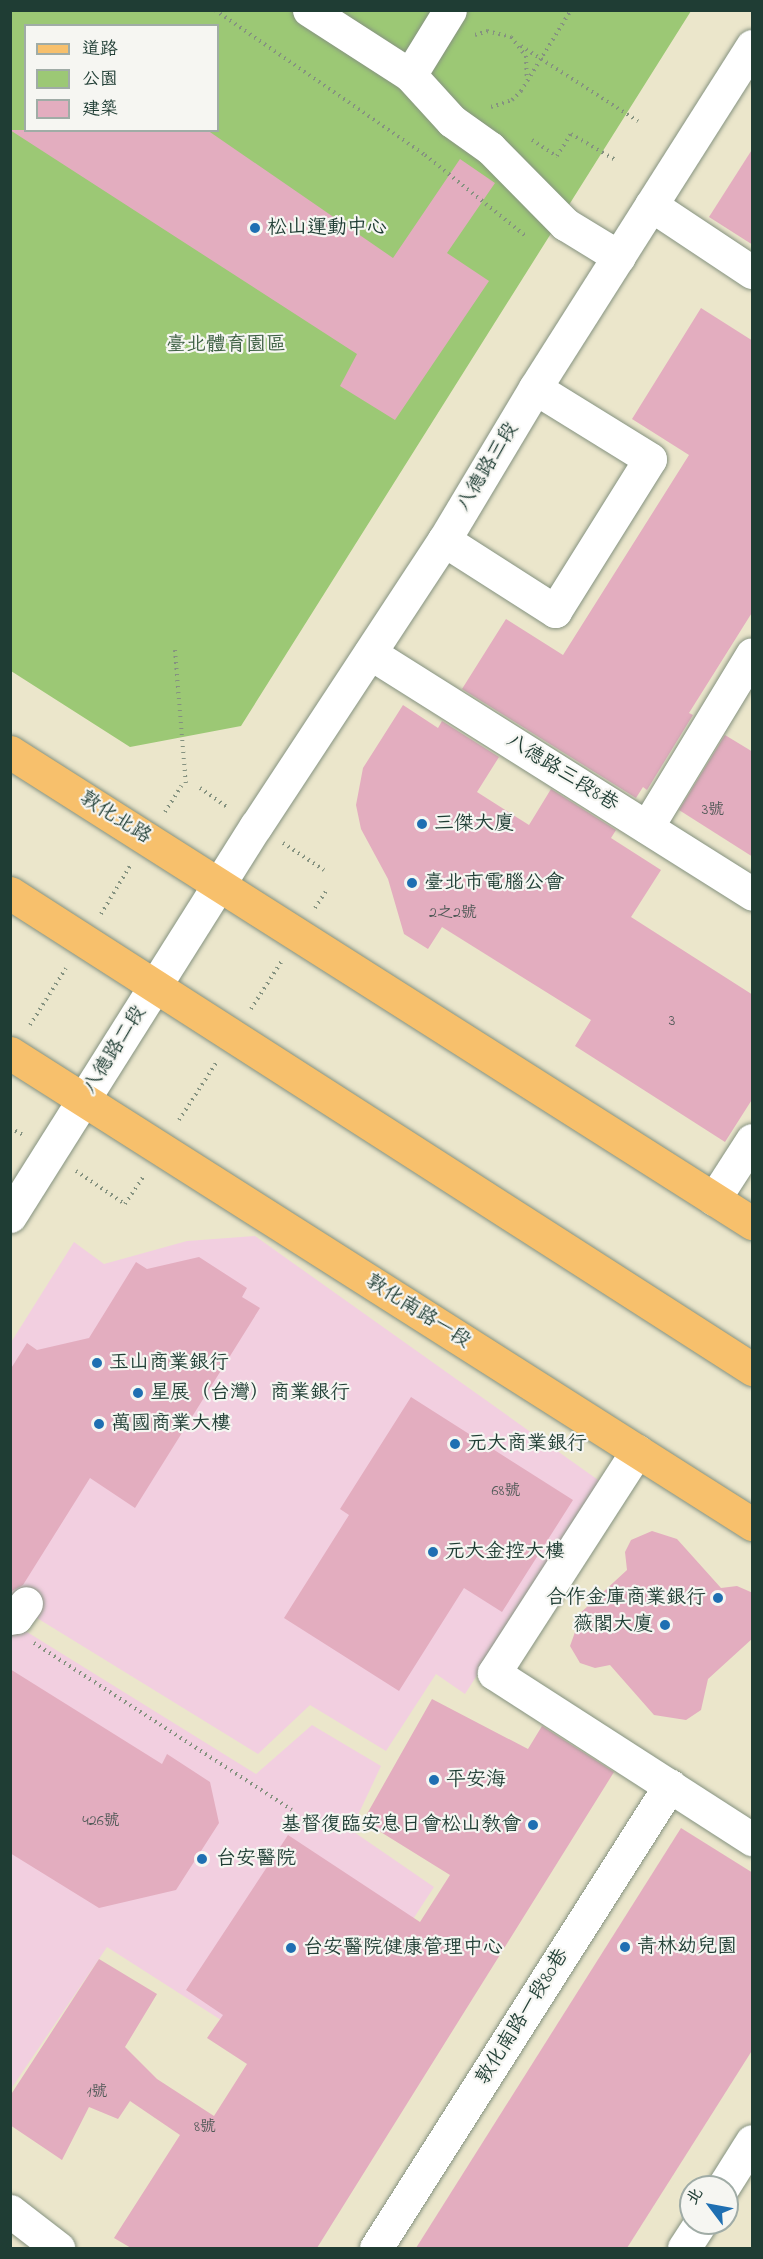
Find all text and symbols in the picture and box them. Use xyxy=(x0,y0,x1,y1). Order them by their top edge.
legend xyxy=(24,24,219,132)
text: 道路 xyxy=(82,37,118,63)
text: 公園 xyxy=(82,67,118,93)
text: 建築 xyxy=(82,97,118,123)
place label: 松山運動中心 xyxy=(267,216,387,240)
marker: 松山運動中心 xyxy=(248,221,262,235)
park label: 臺北體育園區 xyxy=(166,333,286,357)
street label: 八德路三段 xyxy=(452,418,524,516)
street label: 八德路三段8巷 xyxy=(502,729,622,817)
street label: 敦化北路 xyxy=(75,787,155,849)
house number: 3號 xyxy=(702,800,724,820)
place label: 三傑大廈 xyxy=(434,812,514,836)
marker: 三傑大廈 xyxy=(415,817,429,831)
place label: 臺北市電腦公會 xyxy=(424,871,564,895)
marker: 臺北市電腦公會 xyxy=(405,876,419,890)
house number: 2之2號 xyxy=(429,903,477,923)
street label: 八德路二段 xyxy=(78,1001,152,1099)
house number: 3 xyxy=(669,1011,675,1031)
street label: 敦化南路一段 xyxy=(361,1270,475,1354)
place label: 玉山商業銀行 xyxy=(109,1351,229,1375)
marker: 玉山商業銀行 xyxy=(90,1356,104,1370)
place label: 星展（台灣）商業銀行 xyxy=(150,1381,350,1405)
marker: 星展（台灣）商業銀行 xyxy=(131,1386,145,1400)
place label: 萬國商業大樓 xyxy=(111,1412,231,1436)
marker: 萬國商業大樓 xyxy=(92,1417,106,1431)
place label: 元大商業銀行 xyxy=(467,1432,587,1456)
marker: 元大商業銀行 xyxy=(448,1437,462,1451)
house number: 68號 xyxy=(491,1481,521,1501)
place label: 元大金控大樓 xyxy=(445,1540,565,1564)
marker: 元大金控大樓 xyxy=(426,1545,440,1559)
place label: 合作金庫商業銀行 xyxy=(546,1586,706,1610)
marker: 合作金庫商業銀行 xyxy=(711,1591,725,1605)
place label: 薇閣大廈 xyxy=(573,1613,653,1637)
marker: 薇閣大廈 xyxy=(658,1618,672,1632)
place label: 平安海 xyxy=(446,1768,506,1792)
marker: 平安海 xyxy=(427,1773,441,1787)
house number: 426號 xyxy=(82,1811,120,1831)
place label: 基督復臨安息日會松山教會 xyxy=(281,1813,521,1837)
marker: 基督復臨安息日會松山教會 xyxy=(526,1818,540,1832)
place label: 台安醫院 xyxy=(216,1847,296,1871)
marker: 台安醫院 xyxy=(193,1850,211,1868)
place label: 青林幼兒園 xyxy=(637,1935,737,1959)
place label: 台安醫院健康管理中心 xyxy=(303,1936,503,1960)
marker: 青林幼兒園 xyxy=(618,1940,632,1954)
marker: 台安醫院健康管理中心 xyxy=(284,1941,298,1955)
street label: 敦化南路一段80巷 xyxy=(471,1944,575,2090)
house number: 1號 xyxy=(86,2082,108,2102)
house number: 8號 xyxy=(194,2117,216,2137)
north arrow xyxy=(679,2175,739,2235)
text: 北 xyxy=(681,2183,710,2210)

